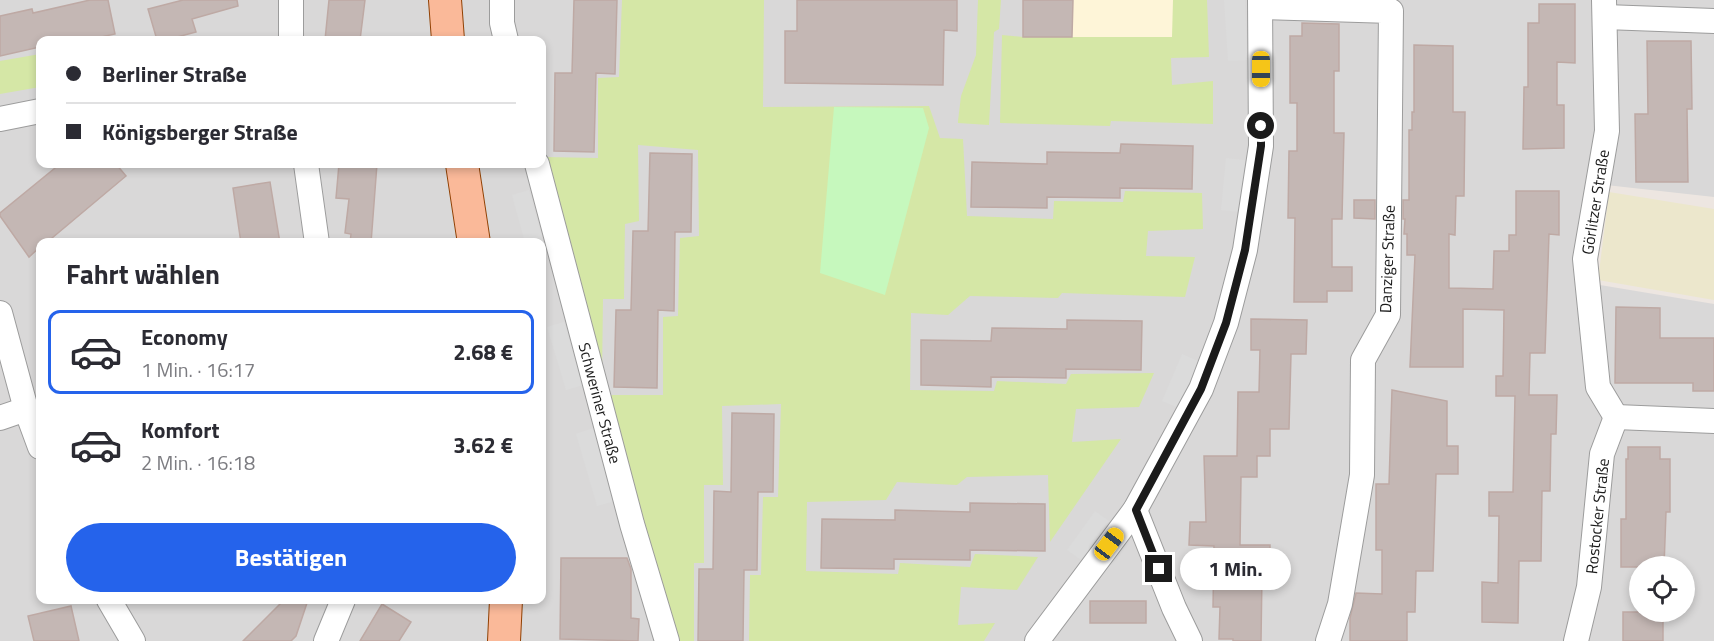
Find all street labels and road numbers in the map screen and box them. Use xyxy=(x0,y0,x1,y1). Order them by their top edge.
street label: Görlitzer Straße xyxy=(1575,148,1615,256)
street label: Danziger Straße xyxy=(1373,205,1401,313)
street label: Schweriner Straße xyxy=(572,340,628,466)
street label: Rostocker Straße xyxy=(1579,457,1615,575)

